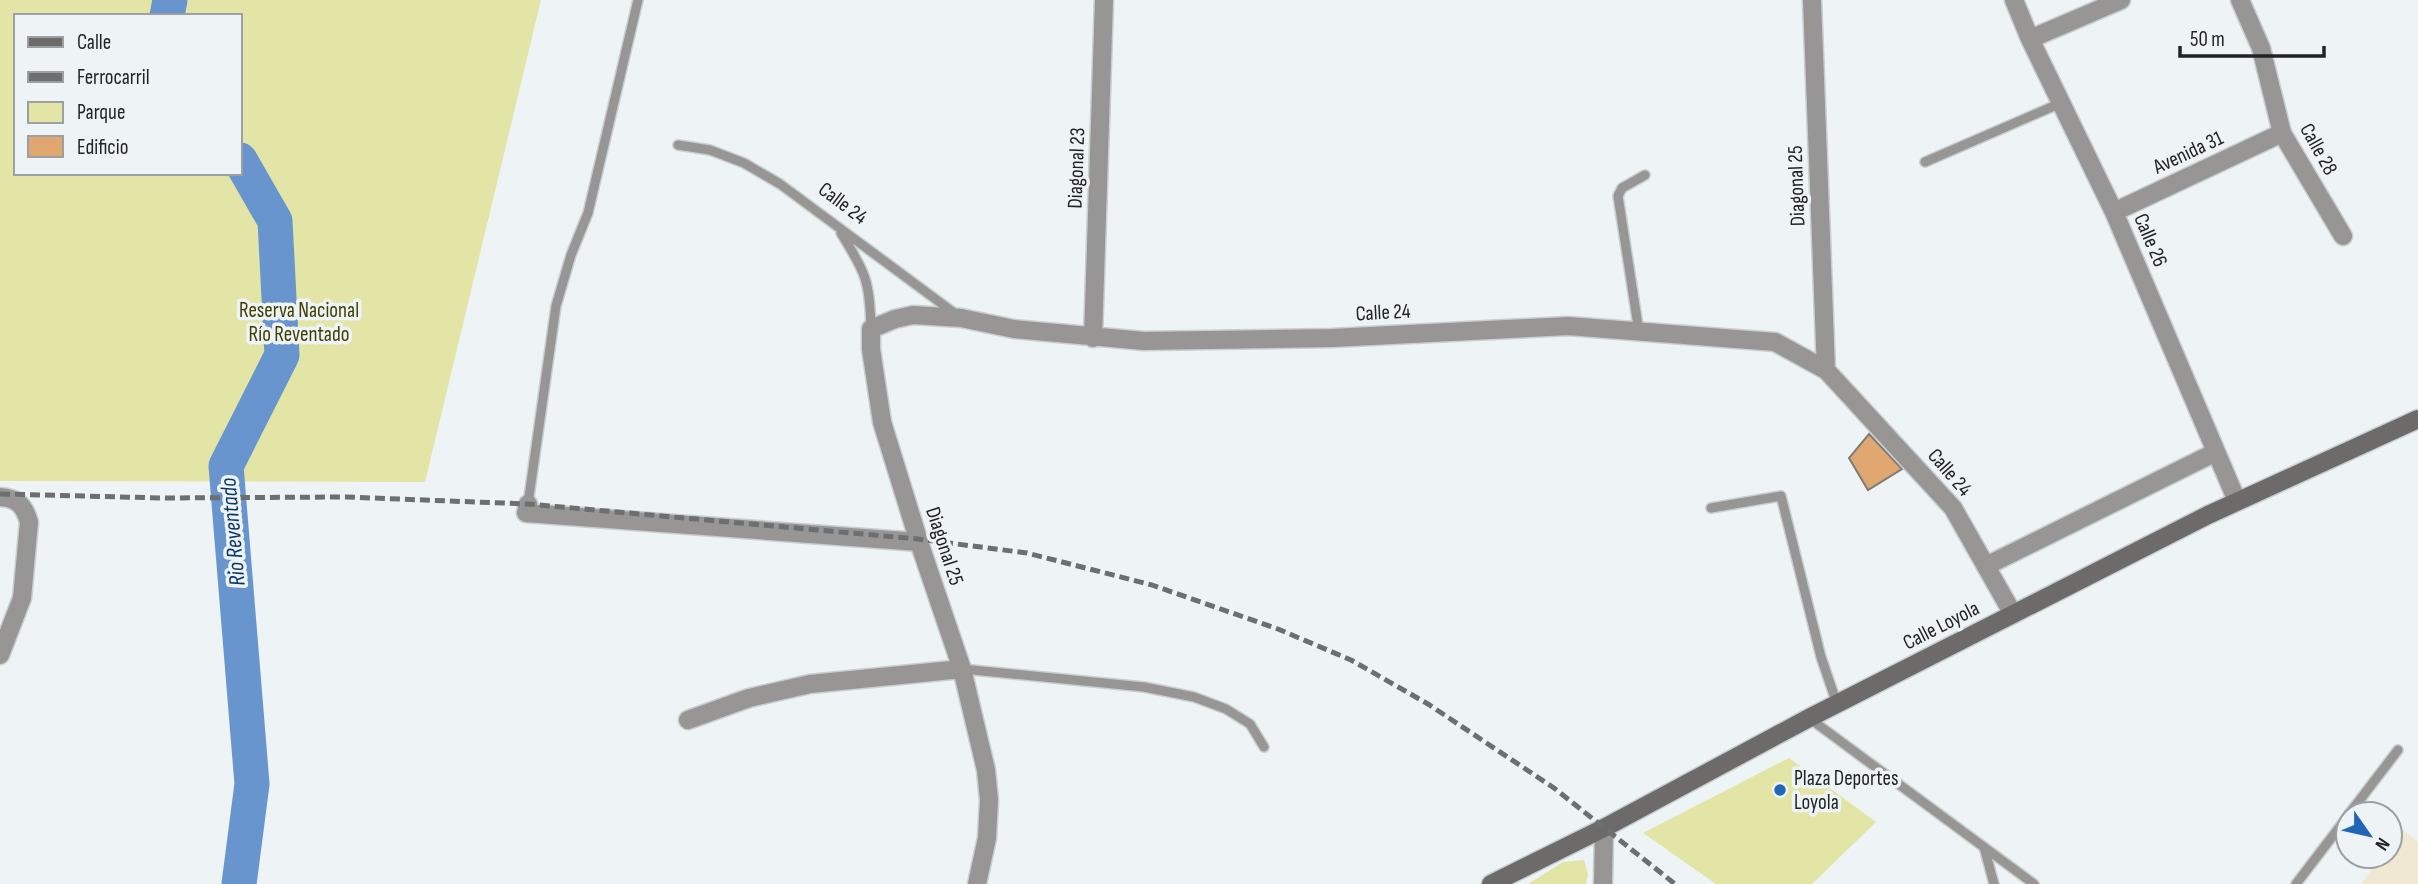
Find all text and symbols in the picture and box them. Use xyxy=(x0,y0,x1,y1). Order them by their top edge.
legend xyxy=(14,14,242,175)
scale bar xyxy=(2180,14,2324,58)
text: 50 m xyxy=(2190,27,2225,52)
text: Calle xyxy=(77,30,111,55)
text: Ferrocarril xyxy=(77,65,150,90)
text: Parque xyxy=(77,100,125,125)
street label: Calle 28 xyxy=(2294,119,2343,180)
street label: Avenida 31 xyxy=(2148,125,2228,180)
street label: Diagonal 23 xyxy=(1063,127,1090,209)
text: Edificio xyxy=(77,135,128,160)
street label: Diagonal 25 xyxy=(1783,145,1810,227)
street label: Calle 24 xyxy=(813,177,872,230)
street label: Calle 26 xyxy=(2128,210,2173,271)
park label: Reserva Nacional Río Reventado xyxy=(239,298,359,347)
street label: Calle 24 xyxy=(1355,299,1411,326)
street label: Calle 24 xyxy=(1922,443,1977,501)
water label: Rio Reventado xyxy=(214,476,252,587)
street label: Diagonal 25 xyxy=(920,504,969,588)
street label: Calle Loyola xyxy=(1899,596,1984,655)
place label: Plaza Deportes Loyola xyxy=(1794,766,1899,815)
marker: Plaza Deportes Loyola xyxy=(1772,782,1788,798)
north arrow xyxy=(2334,800,2404,870)
text: N xyxy=(2369,833,2394,854)

